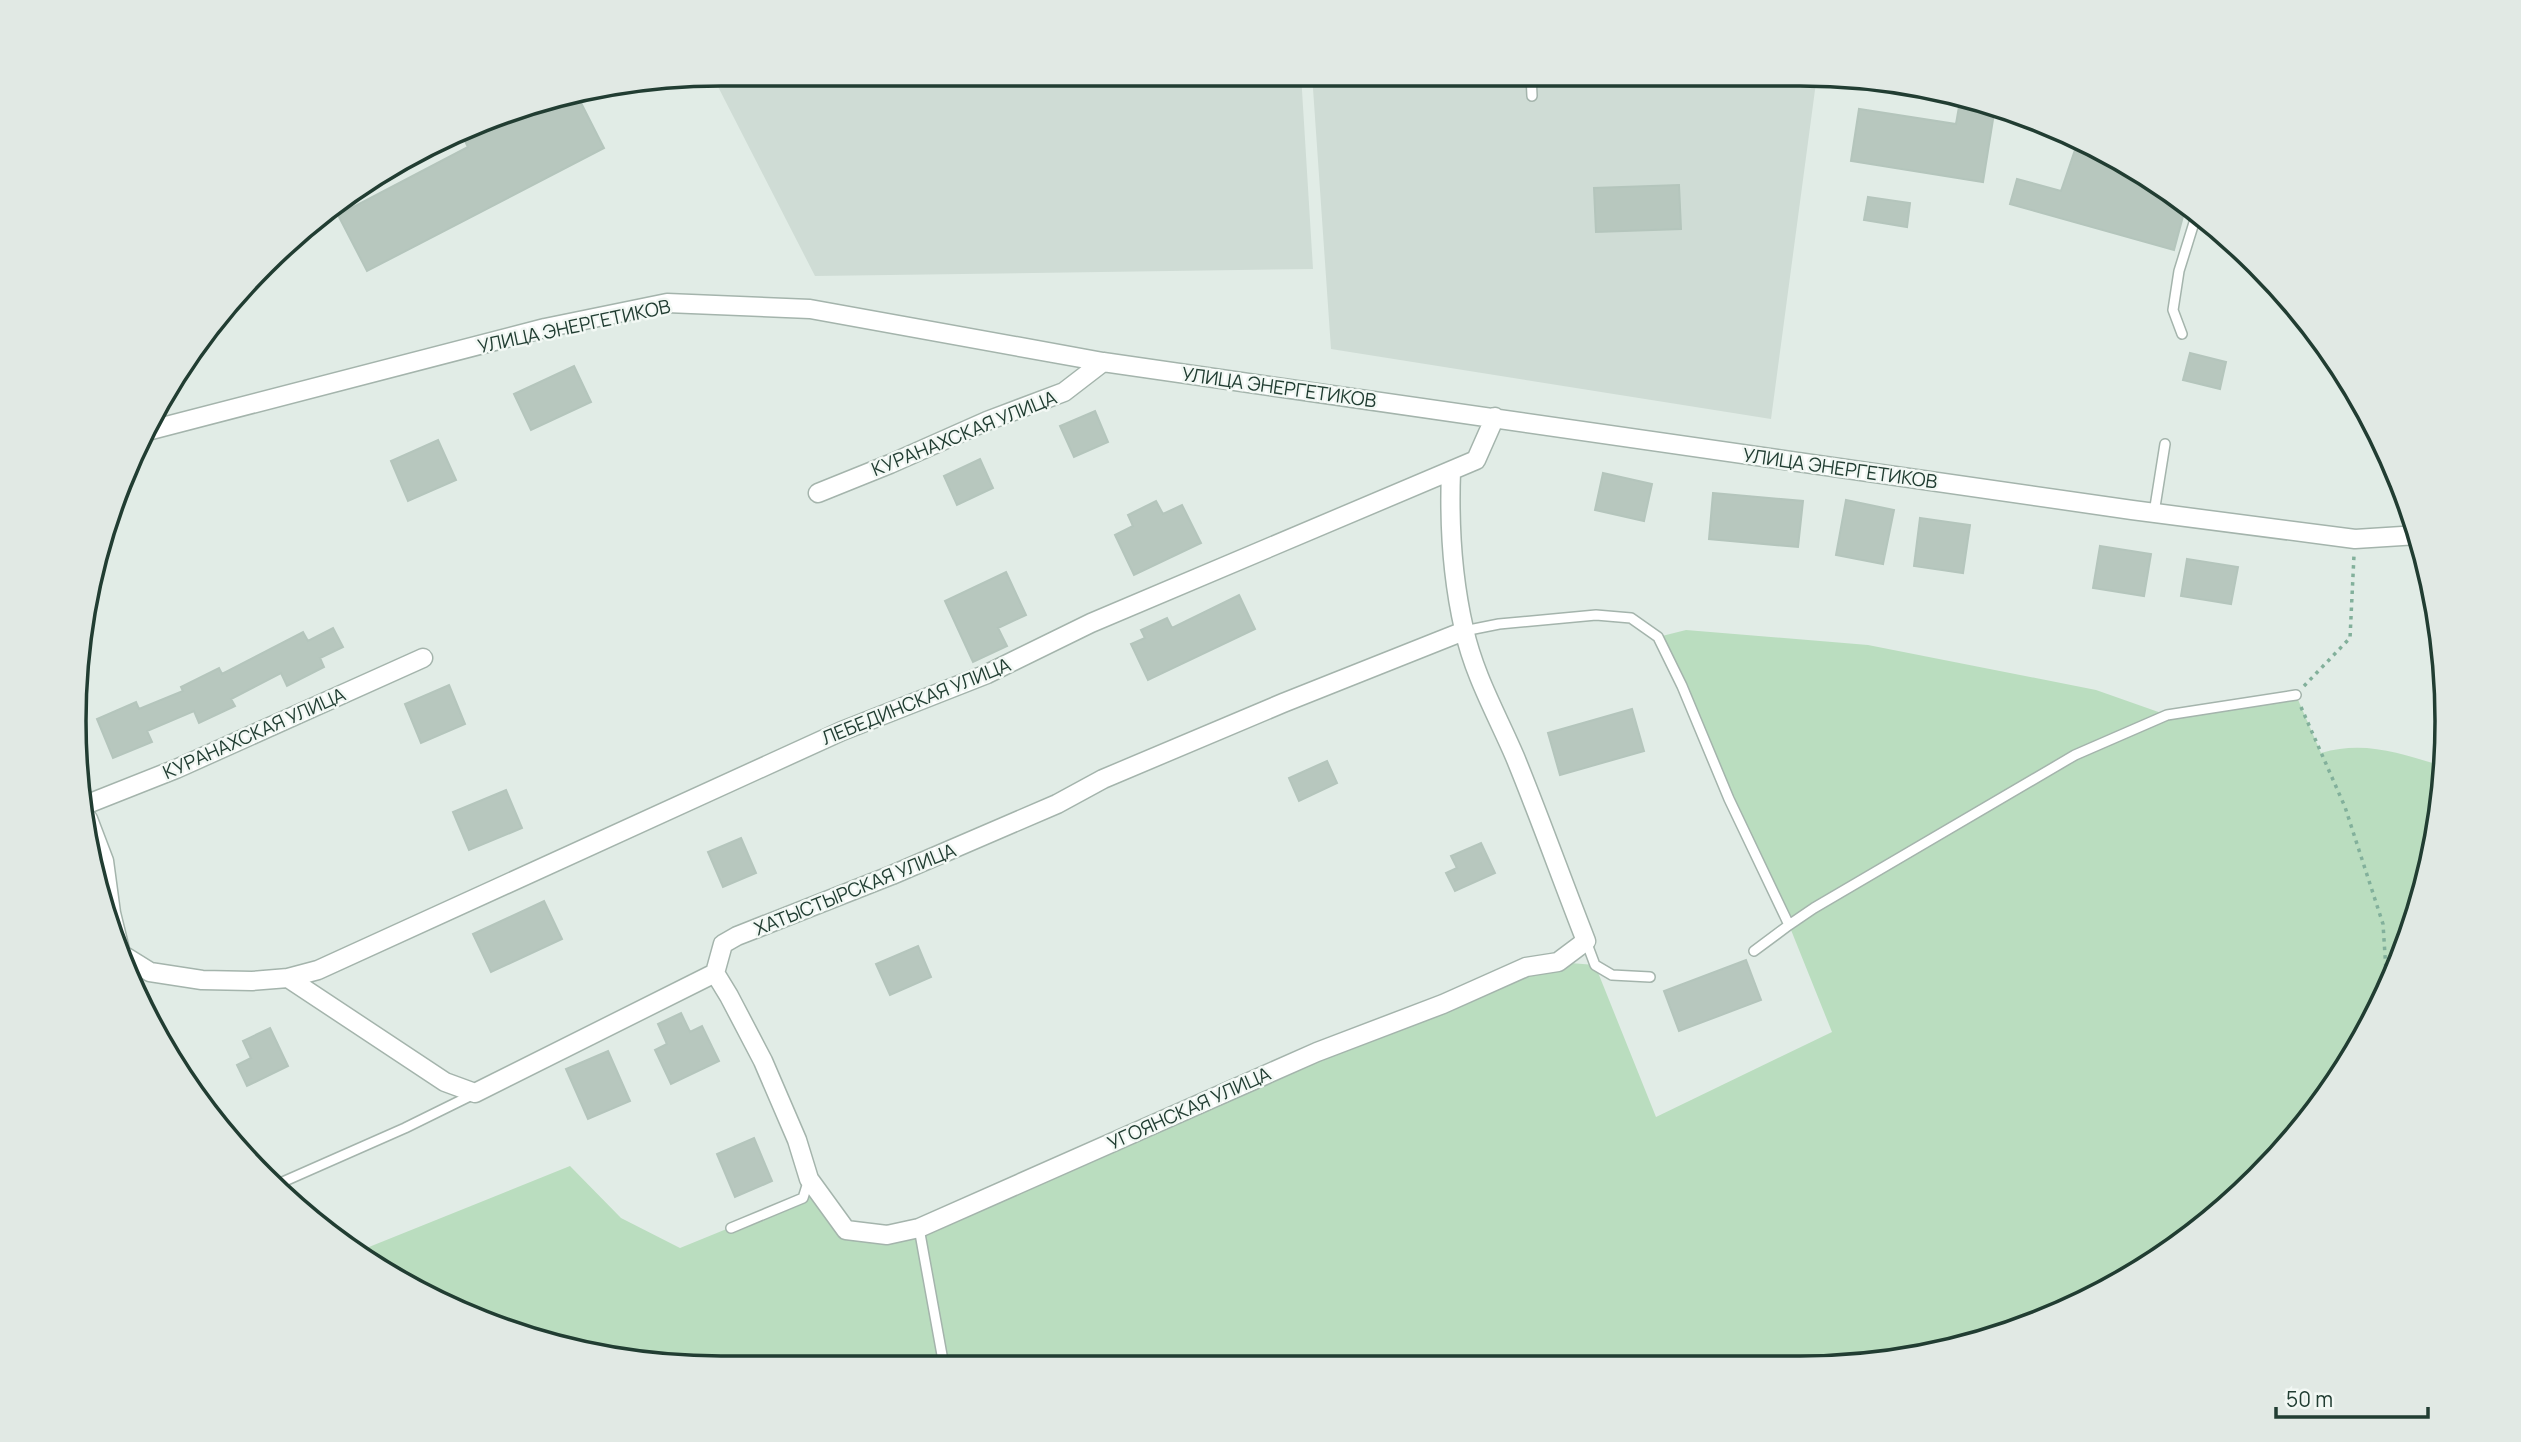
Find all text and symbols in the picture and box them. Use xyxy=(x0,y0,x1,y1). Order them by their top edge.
street label: УЛИЦА ЭНЕРГЕТИКОВ xyxy=(475,293,673,359)
street label: УЛИЦА ЭНЕРГЕТИКОВ xyxy=(1180,360,1378,414)
street label: КУРАНАХСКАЯ УЛИЦА xyxy=(868,384,1060,482)
street label: УЛИЦА ЭНЕРГЕТИКОВ xyxy=(1741,441,1939,495)
street label: ЛЕБЕДИНСКАЯ УЛИЦА xyxy=(818,651,1014,751)
street label: КУРАНАХСКАЯ УЛИЦА xyxy=(159,681,349,785)
street label: ХАТЫСТЫРСКАЯ УЛИЦА xyxy=(750,837,960,941)
street label: УГОЯНСКАЯ УЛИЦА xyxy=(1103,1060,1275,1156)
scale bar xyxy=(2276,1376,2428,1420)
text: 50 m xyxy=(2286,1385,2333,1413)

